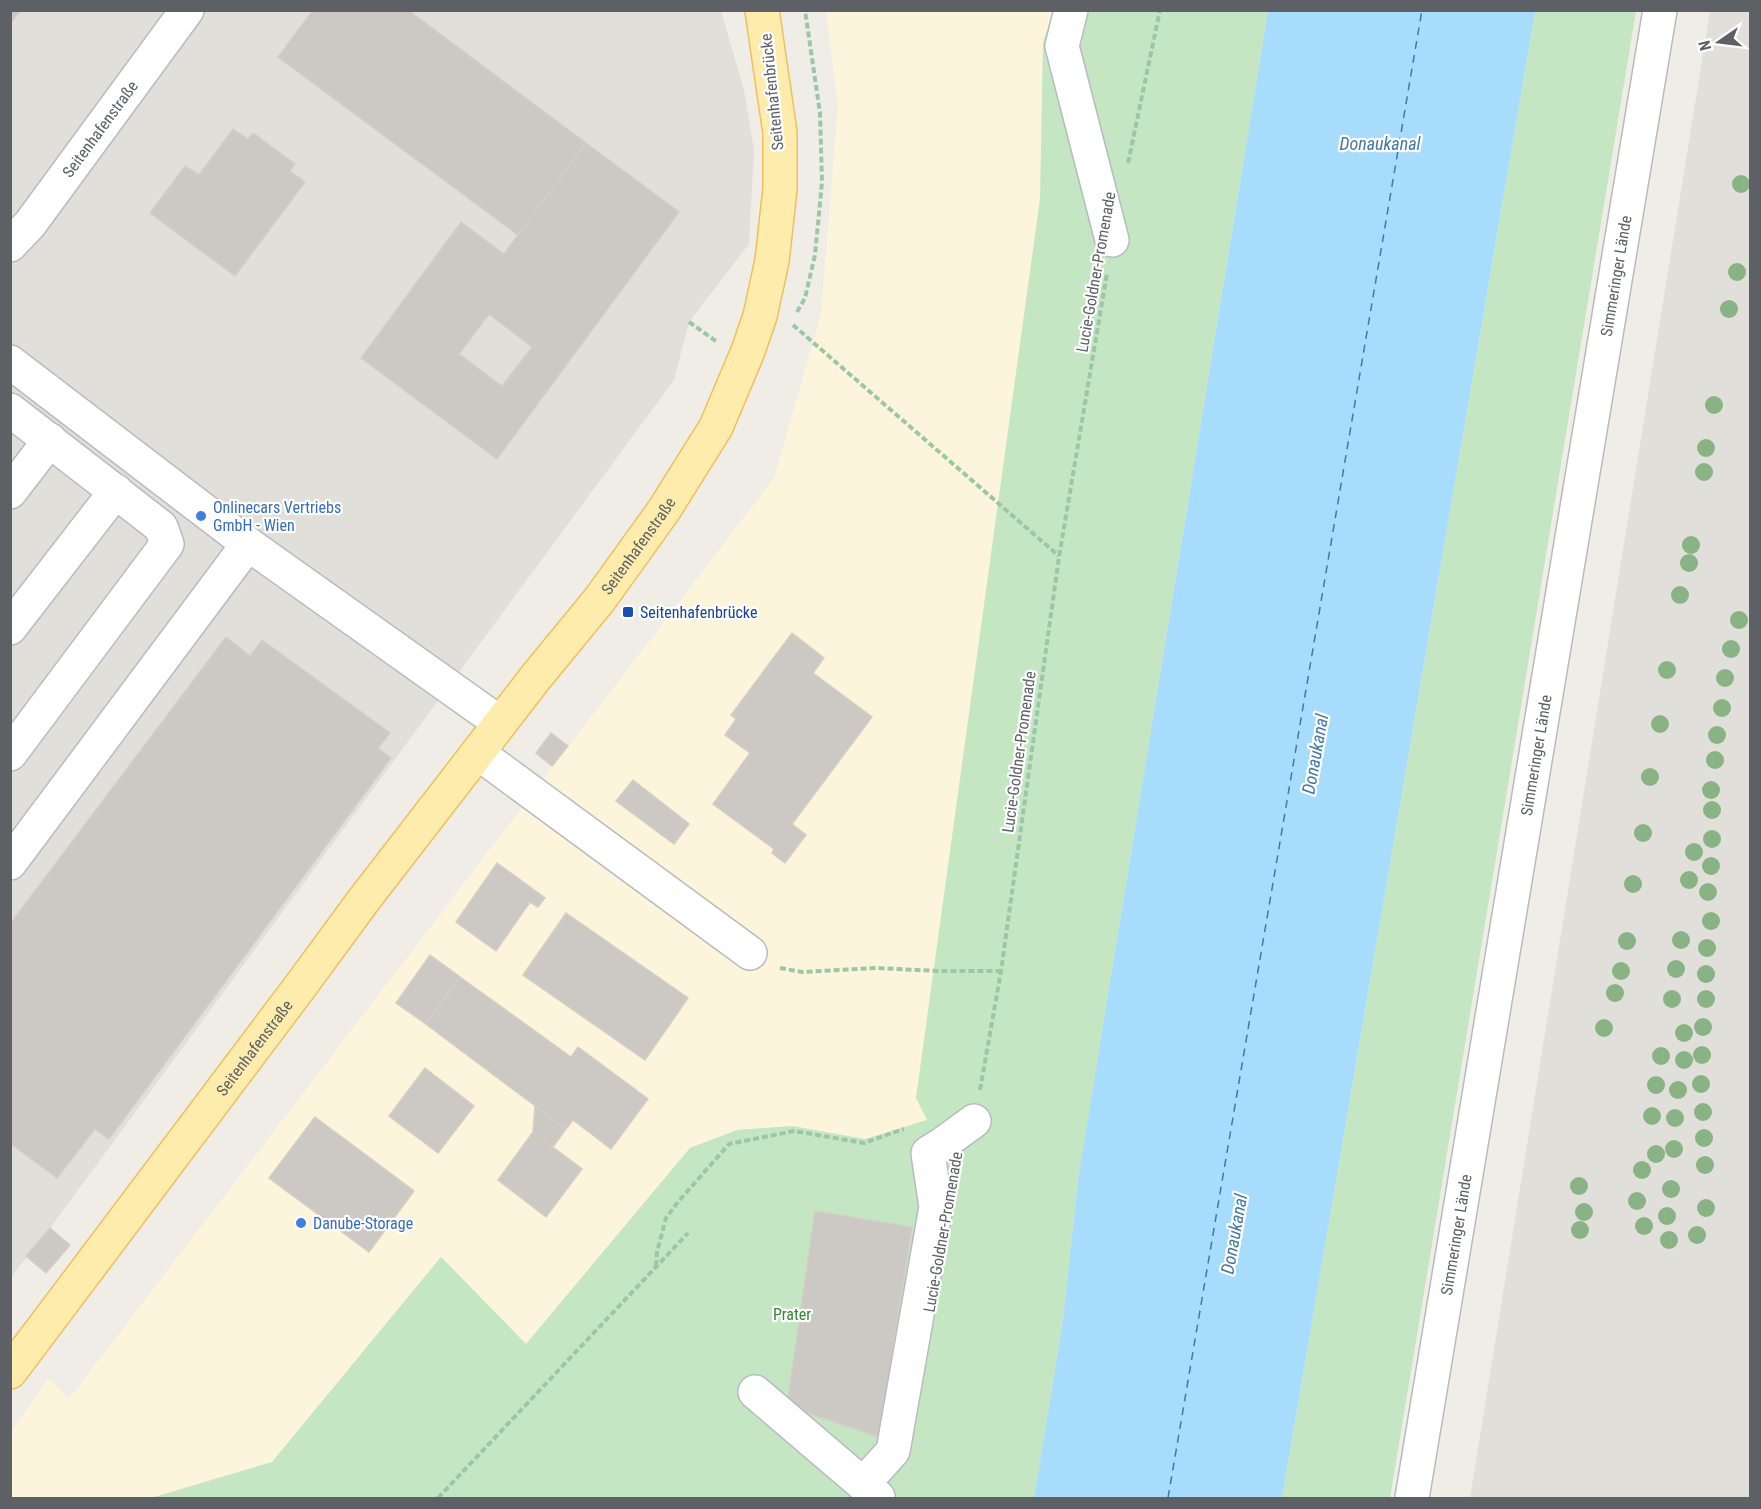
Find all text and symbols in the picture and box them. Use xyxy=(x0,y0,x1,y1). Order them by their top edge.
north arrow xyxy=(1689,12,1749,72)
street label: Seitenhafenbrücke xyxy=(756,33,788,151)
text: N xyxy=(1695,38,1715,53)
street label: Seitenhafenstraße xyxy=(58,77,142,181)
water label: Donaukanal xyxy=(1339,133,1422,154)
street label: Lucie-Goldner-Promenade xyxy=(1073,190,1119,354)
street label: Simmeringer Lände xyxy=(1596,214,1635,338)
street label: Seitenhafenstraße xyxy=(597,494,679,598)
place label: Onlinecars Vertriebs GmbH - Wien xyxy=(213,498,341,535)
marker: Onlinecars Vertriebs GmbH - Wien xyxy=(194,509,208,523)
place label: Seitenhafenbrücke xyxy=(640,603,757,622)
marker: Seitenhafenbrücke xyxy=(621,605,635,619)
street label: Lucie-Goldner-Promenade xyxy=(998,670,1040,834)
street label: Simmeringer Lände xyxy=(1516,693,1555,817)
water label: Donaukanal xyxy=(1298,711,1333,796)
street label: Seitenhafenstraße xyxy=(212,996,296,1099)
street label: Lucie-Goldner-Promenade xyxy=(920,1150,966,1314)
street label: Simmeringer Lände xyxy=(1436,1173,1475,1296)
water label: Donaukanal xyxy=(1217,1191,1252,1276)
place label: Danube-Storage xyxy=(313,1214,413,1233)
marker: Danube-Storage xyxy=(294,1216,308,1230)
park label: Prater xyxy=(773,1305,811,1324)

